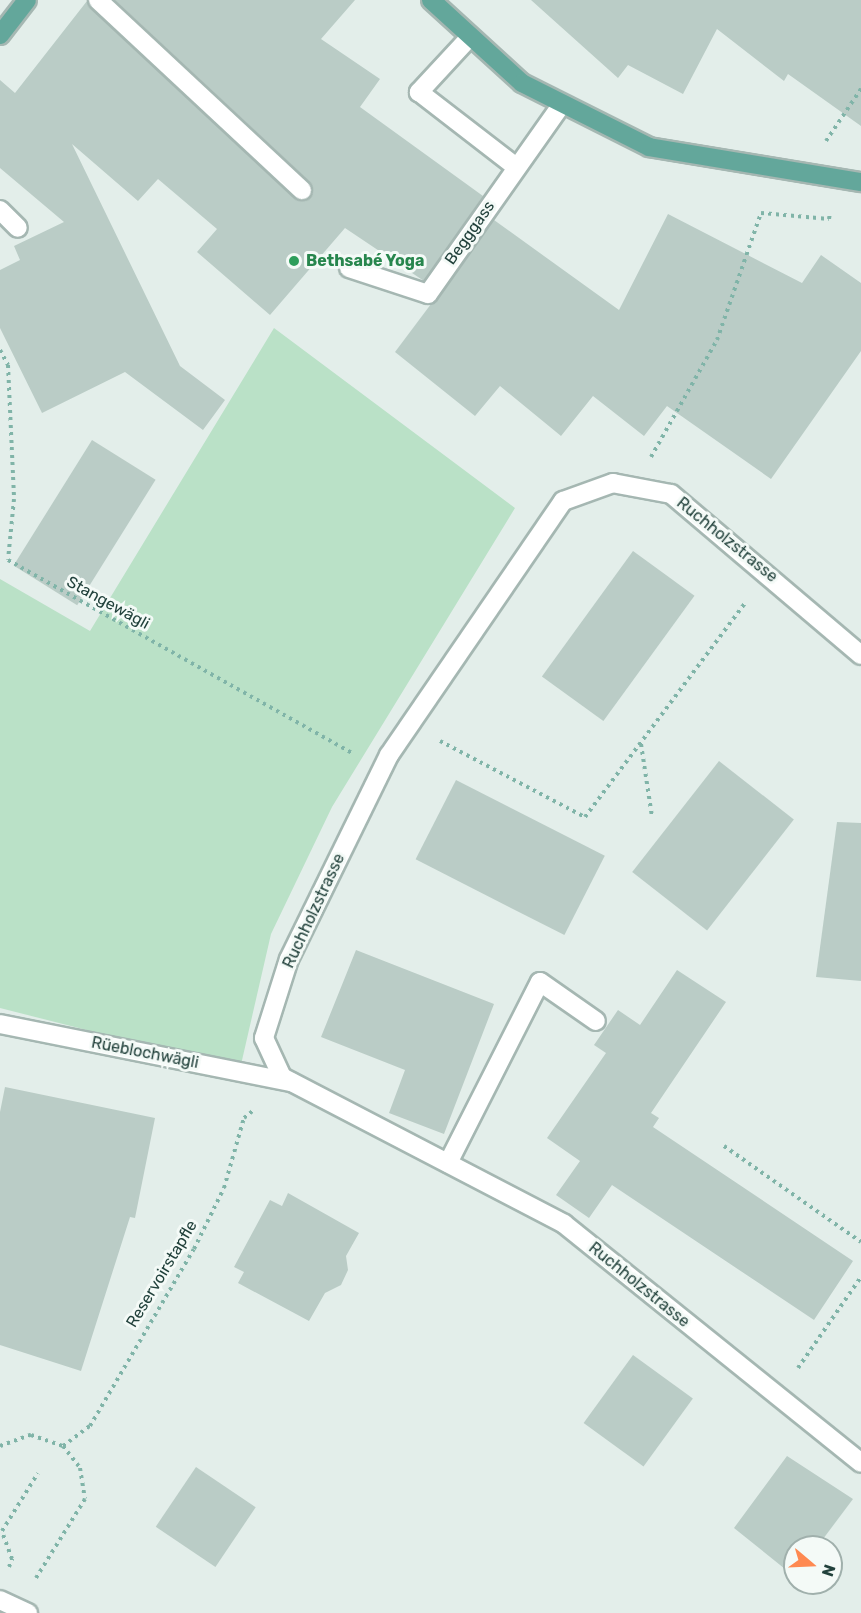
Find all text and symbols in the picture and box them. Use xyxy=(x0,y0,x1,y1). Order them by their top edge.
street label: Begggass xyxy=(441,197,499,269)
place label: Bethsabé Yoga xyxy=(306,251,425,271)
marker: Bethsabé Yoga xyxy=(287,254,301,268)
street label: Ruchholzstrasse xyxy=(673,493,781,587)
street label: Stangewägli xyxy=(63,572,153,634)
street label: Ruchholzstrasse xyxy=(279,851,349,971)
street label: Rüeblochwägli xyxy=(90,1033,200,1073)
street label: Reservoirstapfle xyxy=(122,1217,202,1331)
street label: Ruchholzstrasse xyxy=(585,1238,693,1332)
north arrow xyxy=(783,1535,843,1595)
text: N xyxy=(818,1562,839,1579)

